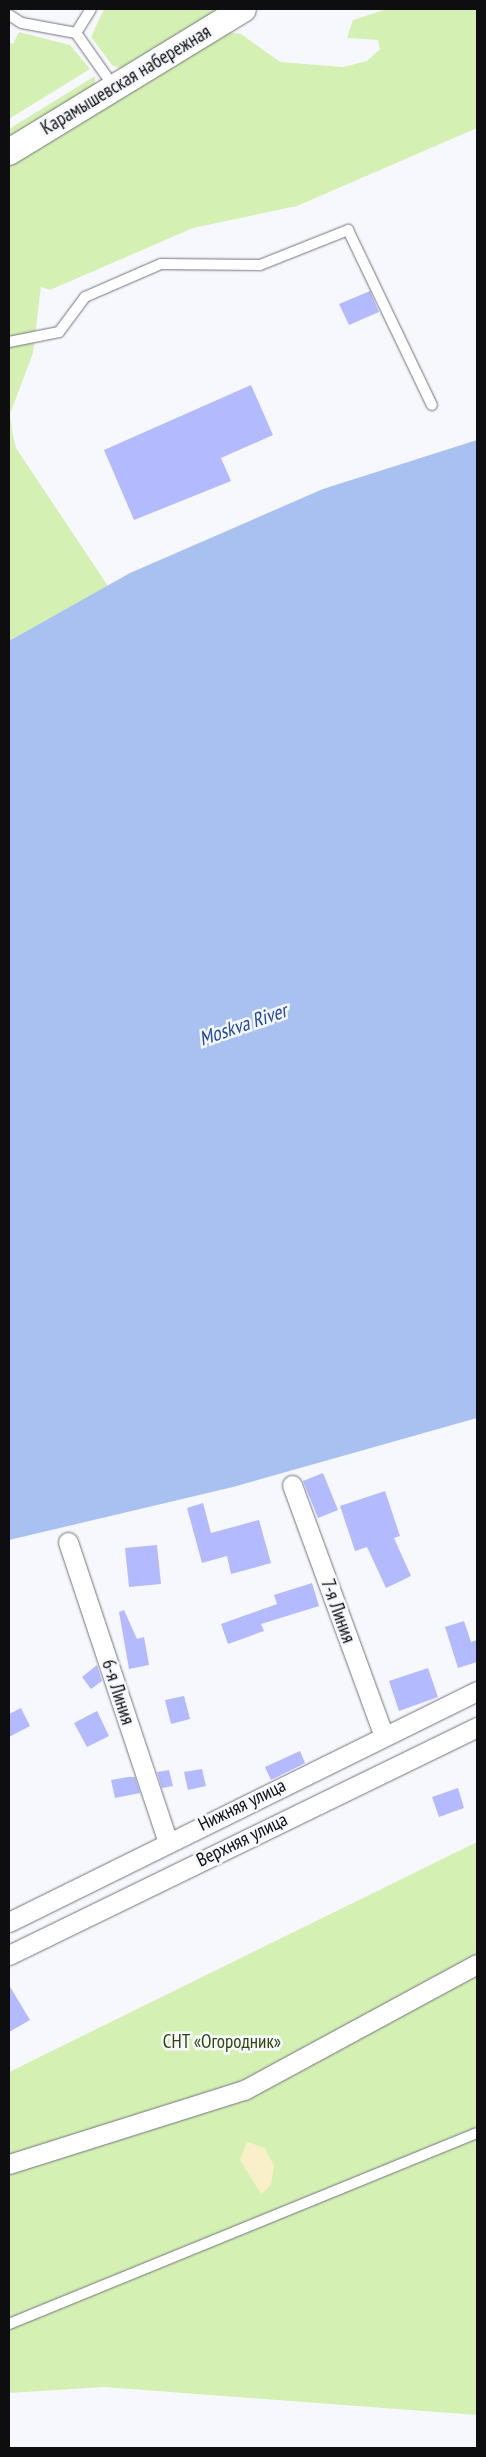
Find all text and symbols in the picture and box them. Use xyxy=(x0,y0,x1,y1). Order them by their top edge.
street label: Карамышевская набережная xyxy=(37,20,215,140)
water label: Moskva River xyxy=(196,999,290,1051)
street label: 7-я Линия xyxy=(316,1576,360,1646)
street label: 6-я Линия xyxy=(97,1656,139,1728)
street label: Нижняя улица xyxy=(194,1774,290,1836)
street label: Верхняя улица xyxy=(193,1808,291,1872)
park label: СНТ «Огородник» xyxy=(163,2031,281,2053)

